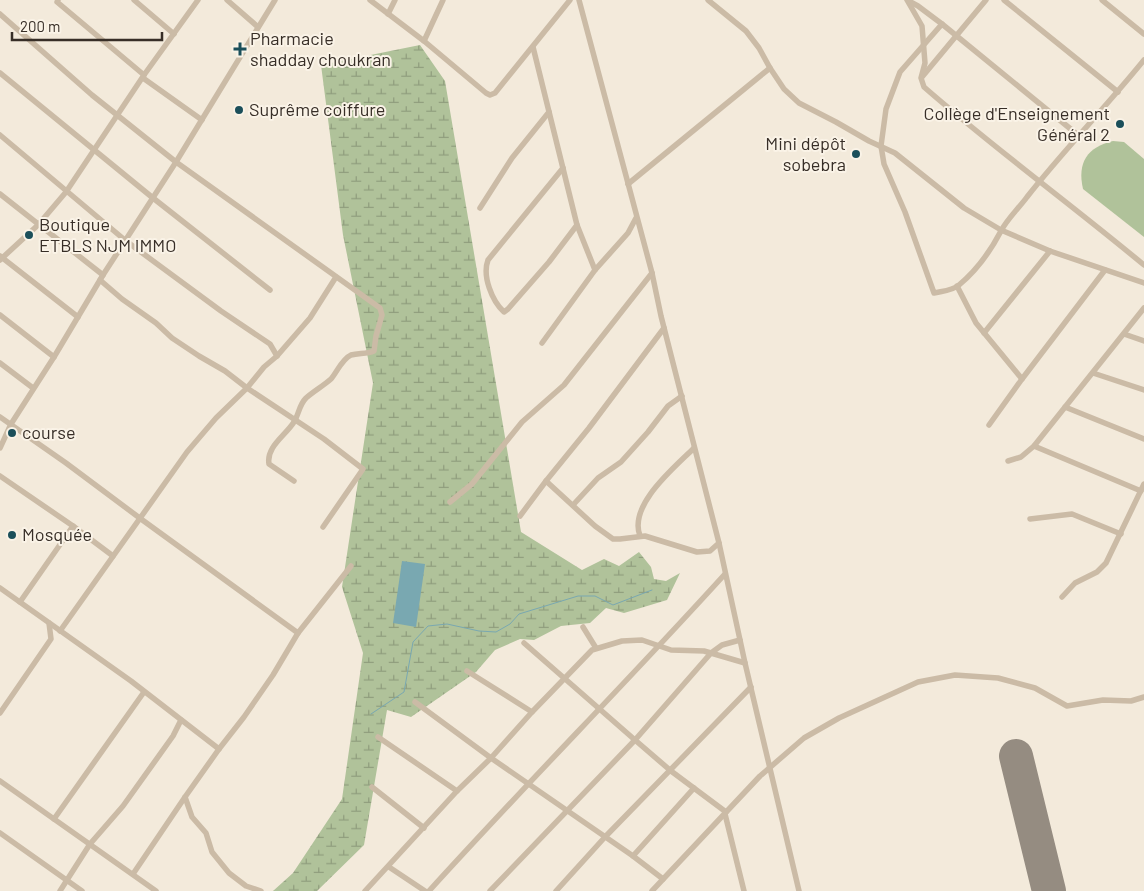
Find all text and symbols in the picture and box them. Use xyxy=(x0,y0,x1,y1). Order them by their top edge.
scale bar xyxy=(12,10,162,42)
text: 200 m xyxy=(20,17,60,35)
place label: Pharmacie shadday choukran xyxy=(250,27,391,70)
marker: Pharmacie shadday choukran xyxy=(234,43,246,55)
place label: Suprême coiffure xyxy=(249,98,385,120)
place label: Collège d'Enseignement Général 2 xyxy=(924,102,1110,145)
marker: Suprême coiffure xyxy=(233,104,245,116)
marker: Collège d'Enseignement Général 2 xyxy=(1114,118,1126,130)
place label: Mini dépôt sobebra xyxy=(765,132,846,175)
marker: Mini dépôt sobebra xyxy=(850,148,862,160)
place label: Boutique ETBLS NJM IMMO xyxy=(39,213,176,256)
marker: Boutique ETBLS NJM IMMO xyxy=(23,229,35,241)
place label: course xyxy=(22,421,76,443)
marker: course xyxy=(6,427,18,439)
place label: Mosquée xyxy=(22,523,92,545)
marker: Mosquée xyxy=(6,529,18,541)

